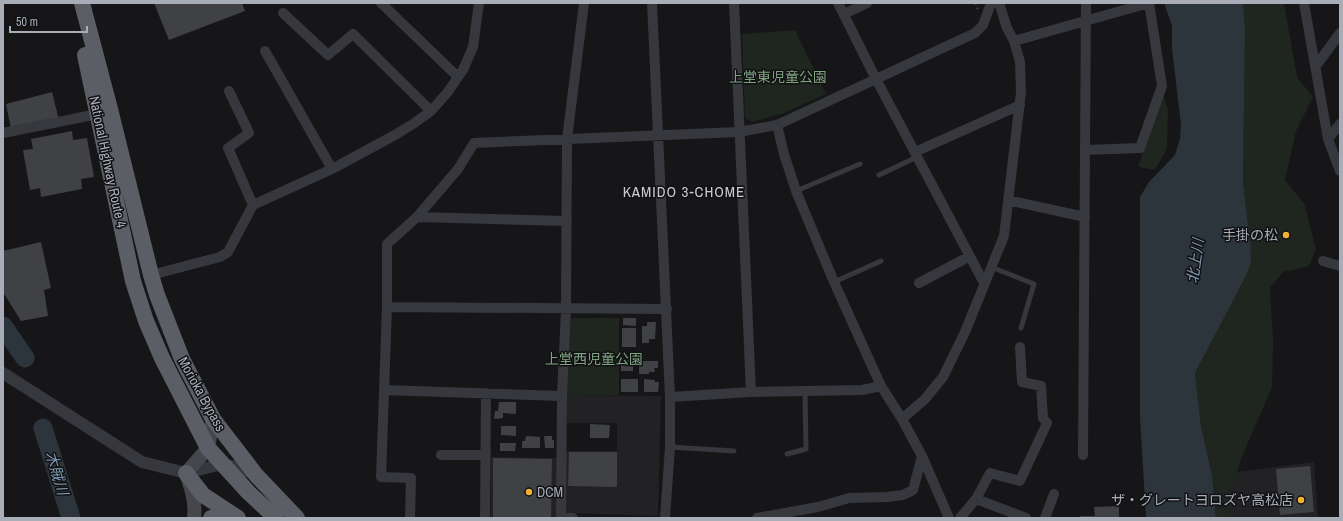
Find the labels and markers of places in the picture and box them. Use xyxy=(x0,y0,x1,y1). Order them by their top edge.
place label: 手掛の松 xyxy=(1222,226,1278,244)
marker: 手掛の松 xyxy=(1281,230,1291,240)
place label: DCM xyxy=(537,483,563,501)
marker: DCM xyxy=(524,487,534,497)
place label: ザ・グレートヨロズヤ高松店 xyxy=(1111,491,1293,509)
marker: ザ・グレートヨロズヤ高松店 xyxy=(1296,495,1306,505)

